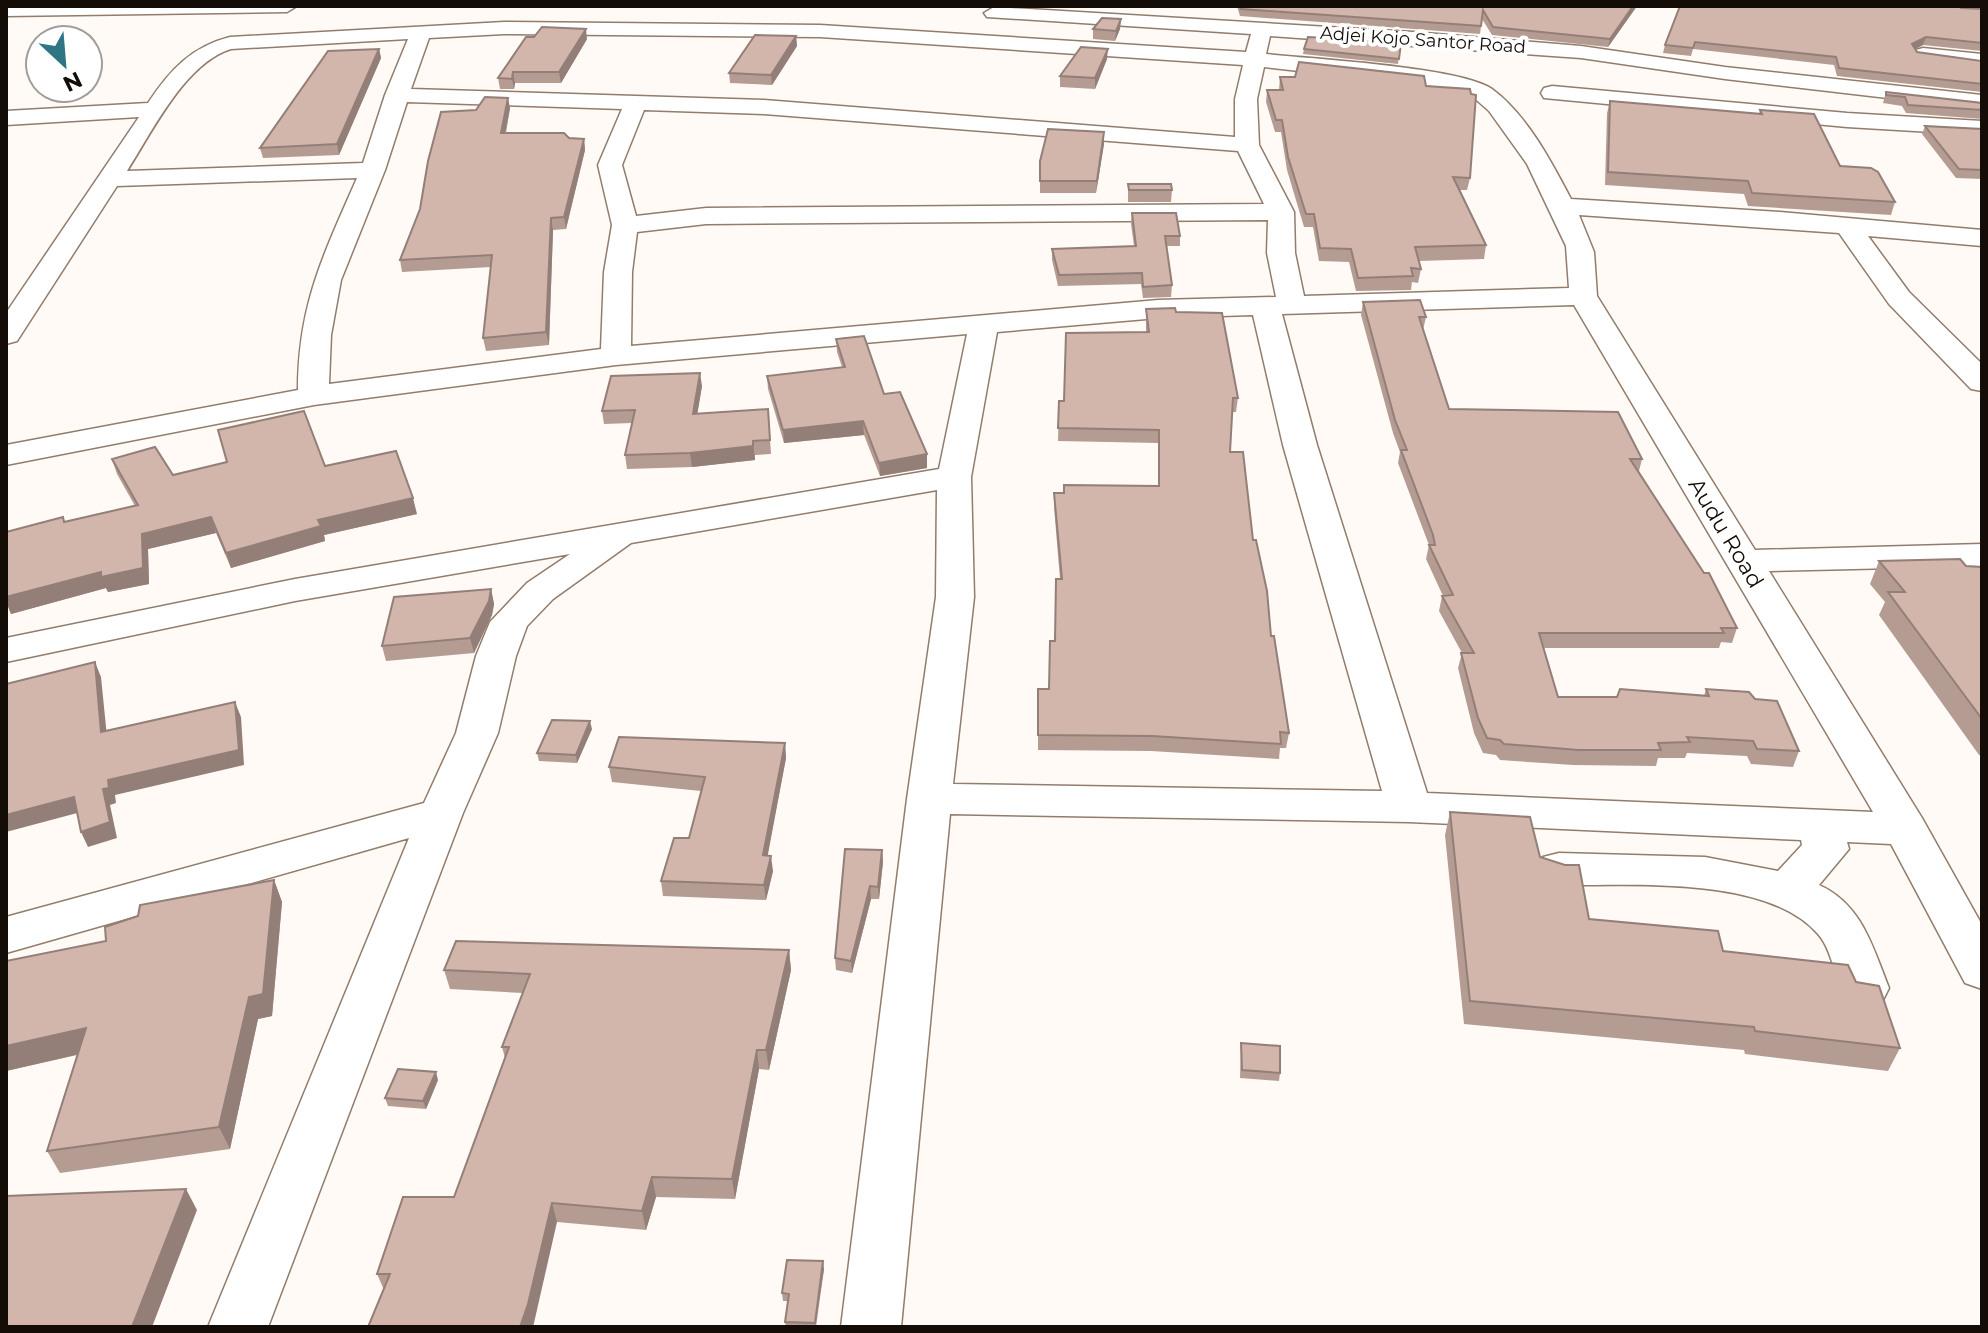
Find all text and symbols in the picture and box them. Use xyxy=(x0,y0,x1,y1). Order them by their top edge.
street label: Adjei Kojo Santor Road xyxy=(1319,22,1527,58)
north arrow xyxy=(24,24,104,104)
text: N xyxy=(59,65,86,98)
street label: Audu Road xyxy=(1683,473,1769,593)

